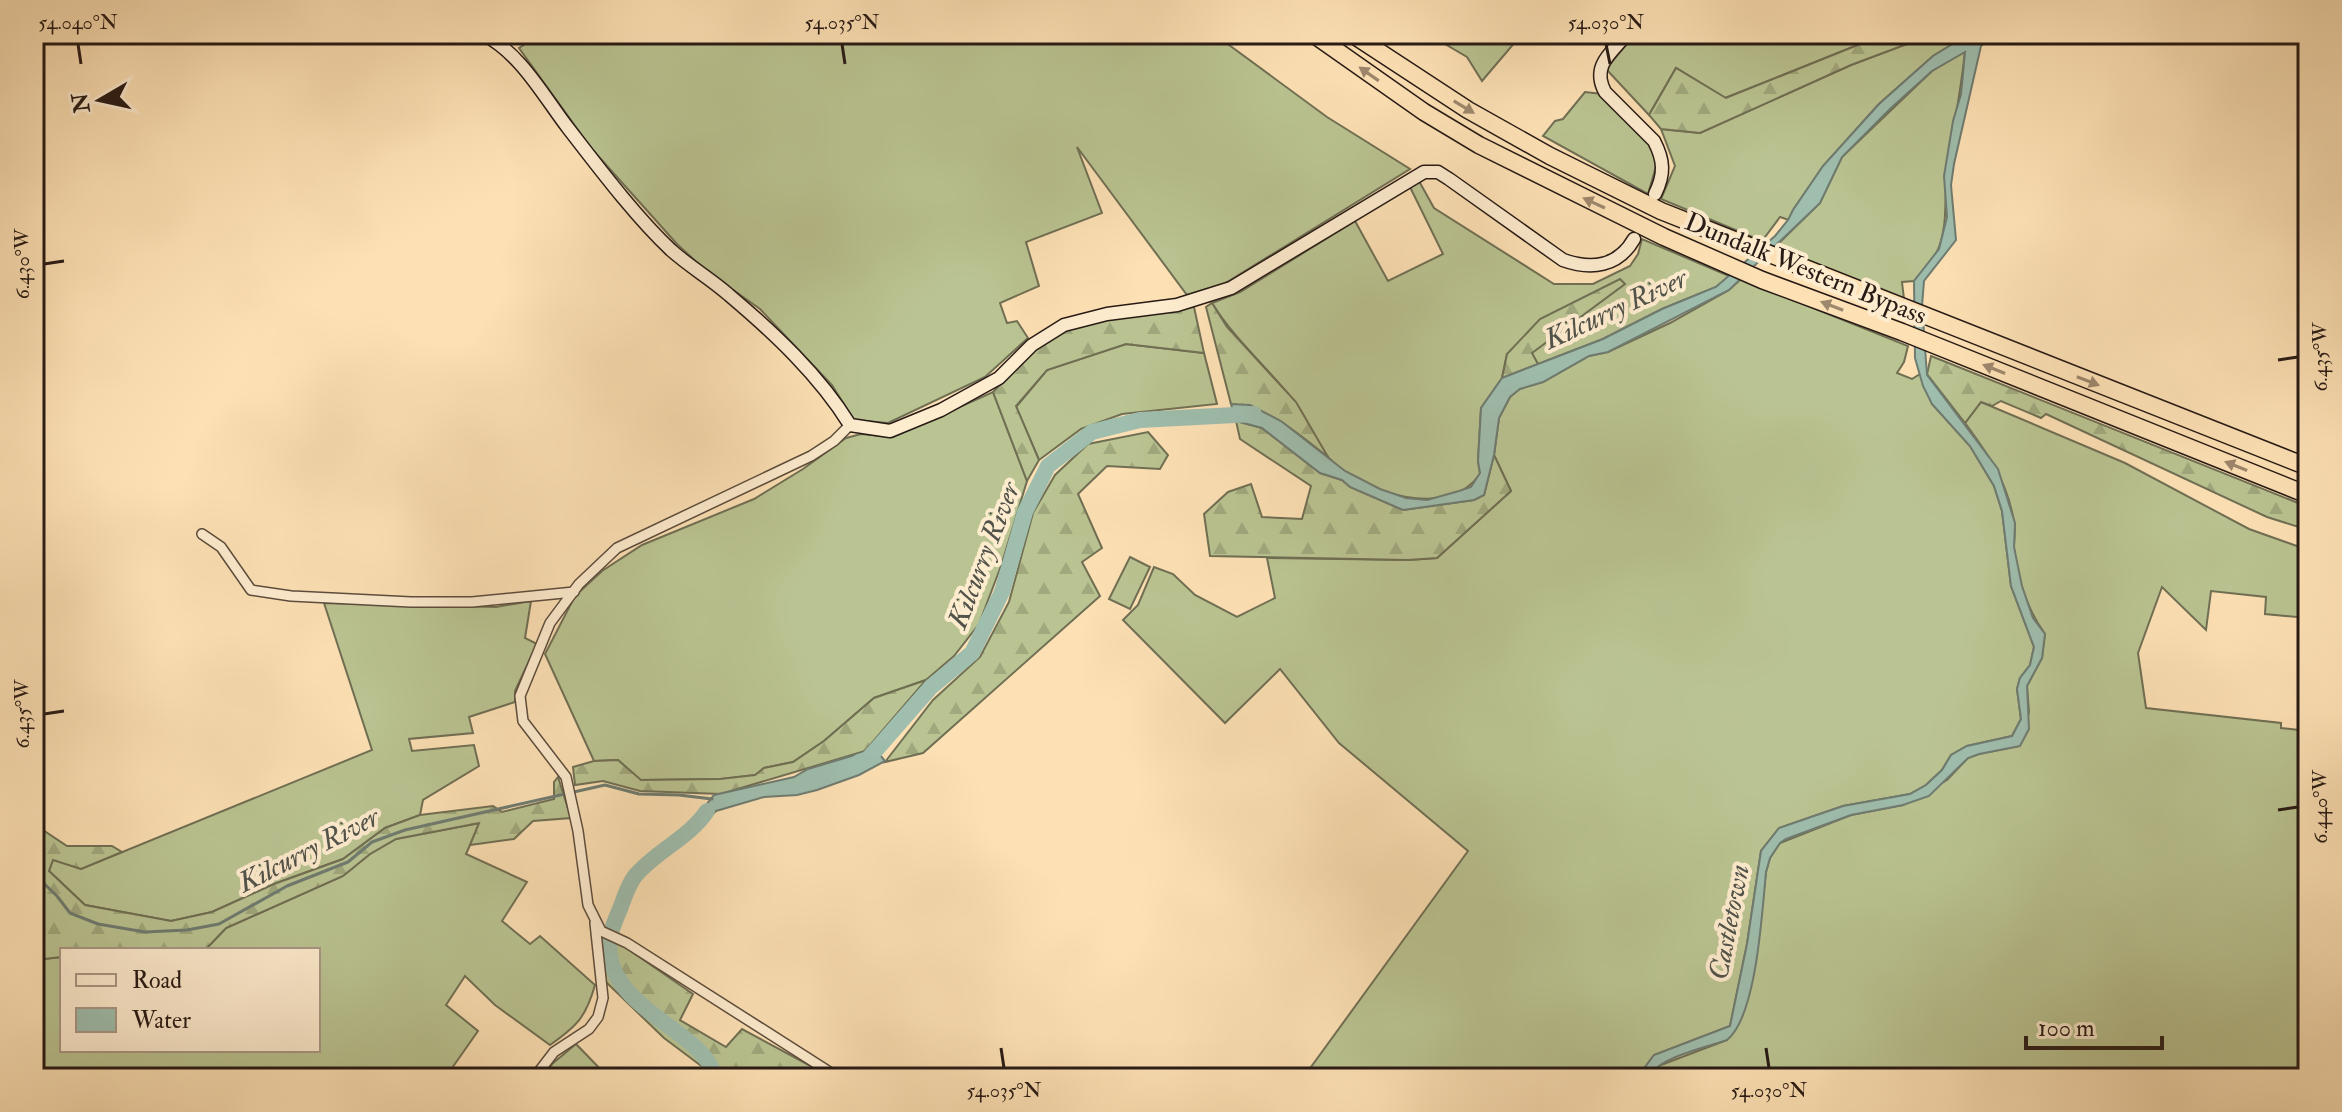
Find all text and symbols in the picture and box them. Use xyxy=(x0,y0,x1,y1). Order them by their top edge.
text: 54.040°N xyxy=(38,10,118,35)
text: 54.035°N xyxy=(804,10,880,35)
text: 54.030°N xyxy=(1568,10,1644,35)
north arrow xyxy=(60,60,140,140)
one-way arrow xyxy=(1358,67,1379,82)
text: N xyxy=(66,91,97,116)
one-way arrow xyxy=(1453,100,1475,114)
one-way arrow xyxy=(1582,196,1605,210)
street label: Dundalk Western Bypass xyxy=(1680,206,1931,333)
text: 6.430°W xyxy=(10,228,35,299)
water label: Kilcurry River xyxy=(1537,260,1694,359)
one-way arrow xyxy=(1820,299,1844,312)
text: 6.435°W xyxy=(2308,322,2333,391)
one-way arrow xyxy=(1982,363,2006,376)
one-way arrow xyxy=(2076,375,2100,388)
one-way arrow xyxy=(2224,459,2248,472)
water label: Kilcurry River xyxy=(940,476,1029,635)
text: 6.435°W xyxy=(10,679,35,748)
text: 6.440°W xyxy=(2308,770,2333,844)
water label: Kilcurry River xyxy=(230,799,386,902)
water label: Castletown xyxy=(1701,862,1758,983)
legend xyxy=(60,948,320,1052)
text: Road xyxy=(132,965,182,996)
scale bar xyxy=(2026,1000,2162,1050)
text: Water xyxy=(131,1005,191,1036)
text: 100 m xyxy=(2038,1013,2095,1044)
text: 54.035°N xyxy=(966,1078,1042,1103)
text: 54.030°N xyxy=(1731,1078,1807,1103)

